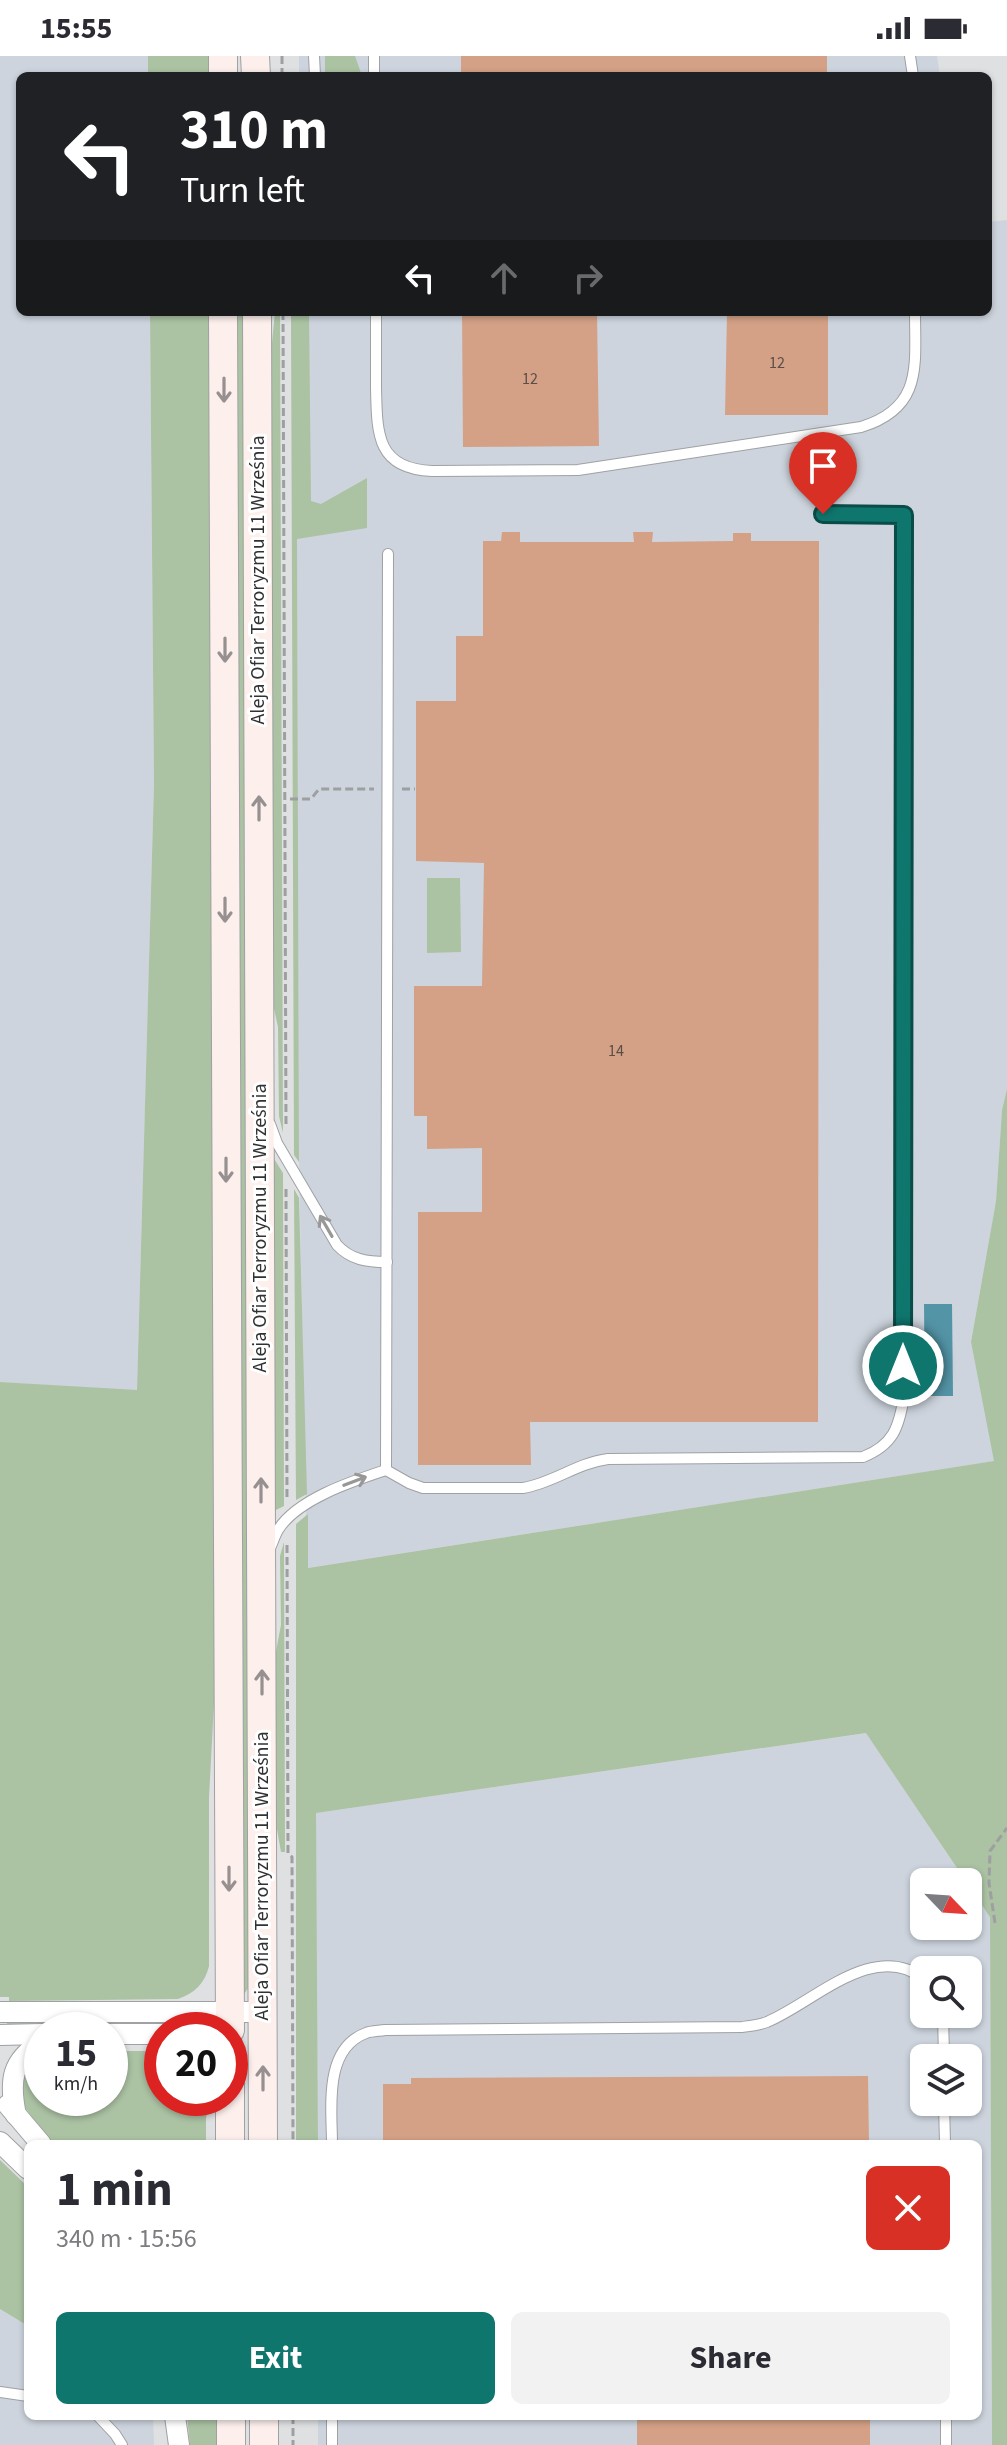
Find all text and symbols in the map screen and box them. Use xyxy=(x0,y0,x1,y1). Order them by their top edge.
text: 15:55 xyxy=(40,7,112,50)
text: 310 m xyxy=(180,91,328,170)
icon: left xyxy=(48,104,152,208)
text: Turn left xyxy=(180,165,305,216)
icon: left xyxy=(398,256,442,300)
icon: ahead xyxy=(482,256,526,300)
icon: right xyxy=(566,256,610,300)
house number: 12 xyxy=(769,352,785,374)
house number: 12 xyxy=(522,368,538,390)
one-way arrow xyxy=(216,376,232,403)
pin xyxy=(789,432,857,514)
street label: Aleja Ofiar Terroryzmu 11 Września xyxy=(244,435,272,725)
icon: arrive xyxy=(801,444,845,488)
one-way arrow xyxy=(217,636,232,663)
one-way arrow xyxy=(251,795,267,822)
one-way arrow xyxy=(218,896,233,923)
house number: 14 xyxy=(608,1040,624,1062)
street label: Aleja Ofiar Terroryzmu 11 Września xyxy=(246,1083,274,1373)
one-way arrow xyxy=(218,1156,234,1183)
one-way arrow xyxy=(318,1214,333,1238)
position arrow xyxy=(861,1324,945,1408)
one-way arrow xyxy=(342,1473,367,1487)
one-way arrow xyxy=(253,1477,269,1504)
one-way arrow xyxy=(254,1669,270,1696)
street label: Aleja Ofiar Terroryzmu 11 Września xyxy=(248,1731,276,2021)
one-way arrow xyxy=(221,1865,237,1892)
north arrow xyxy=(910,1868,982,1940)
map controls xyxy=(910,1868,982,2116)
button: search xyxy=(910,1956,982,2028)
speed limit sign: 20 xyxy=(144,2012,248,2116)
text: 15 xyxy=(55,2025,97,2082)
button: layers xyxy=(910,2044,982,2116)
one-way arrow xyxy=(255,2065,271,2092)
text: km/h xyxy=(54,2070,98,2098)
text: 1 min xyxy=(56,2156,173,2224)
button: close xyxy=(866,2166,950,2250)
text: 340 m · 15:56 xyxy=(56,2220,197,2257)
button: Exit xyxy=(56,2312,495,2404)
button: Share xyxy=(511,2312,950,2404)

